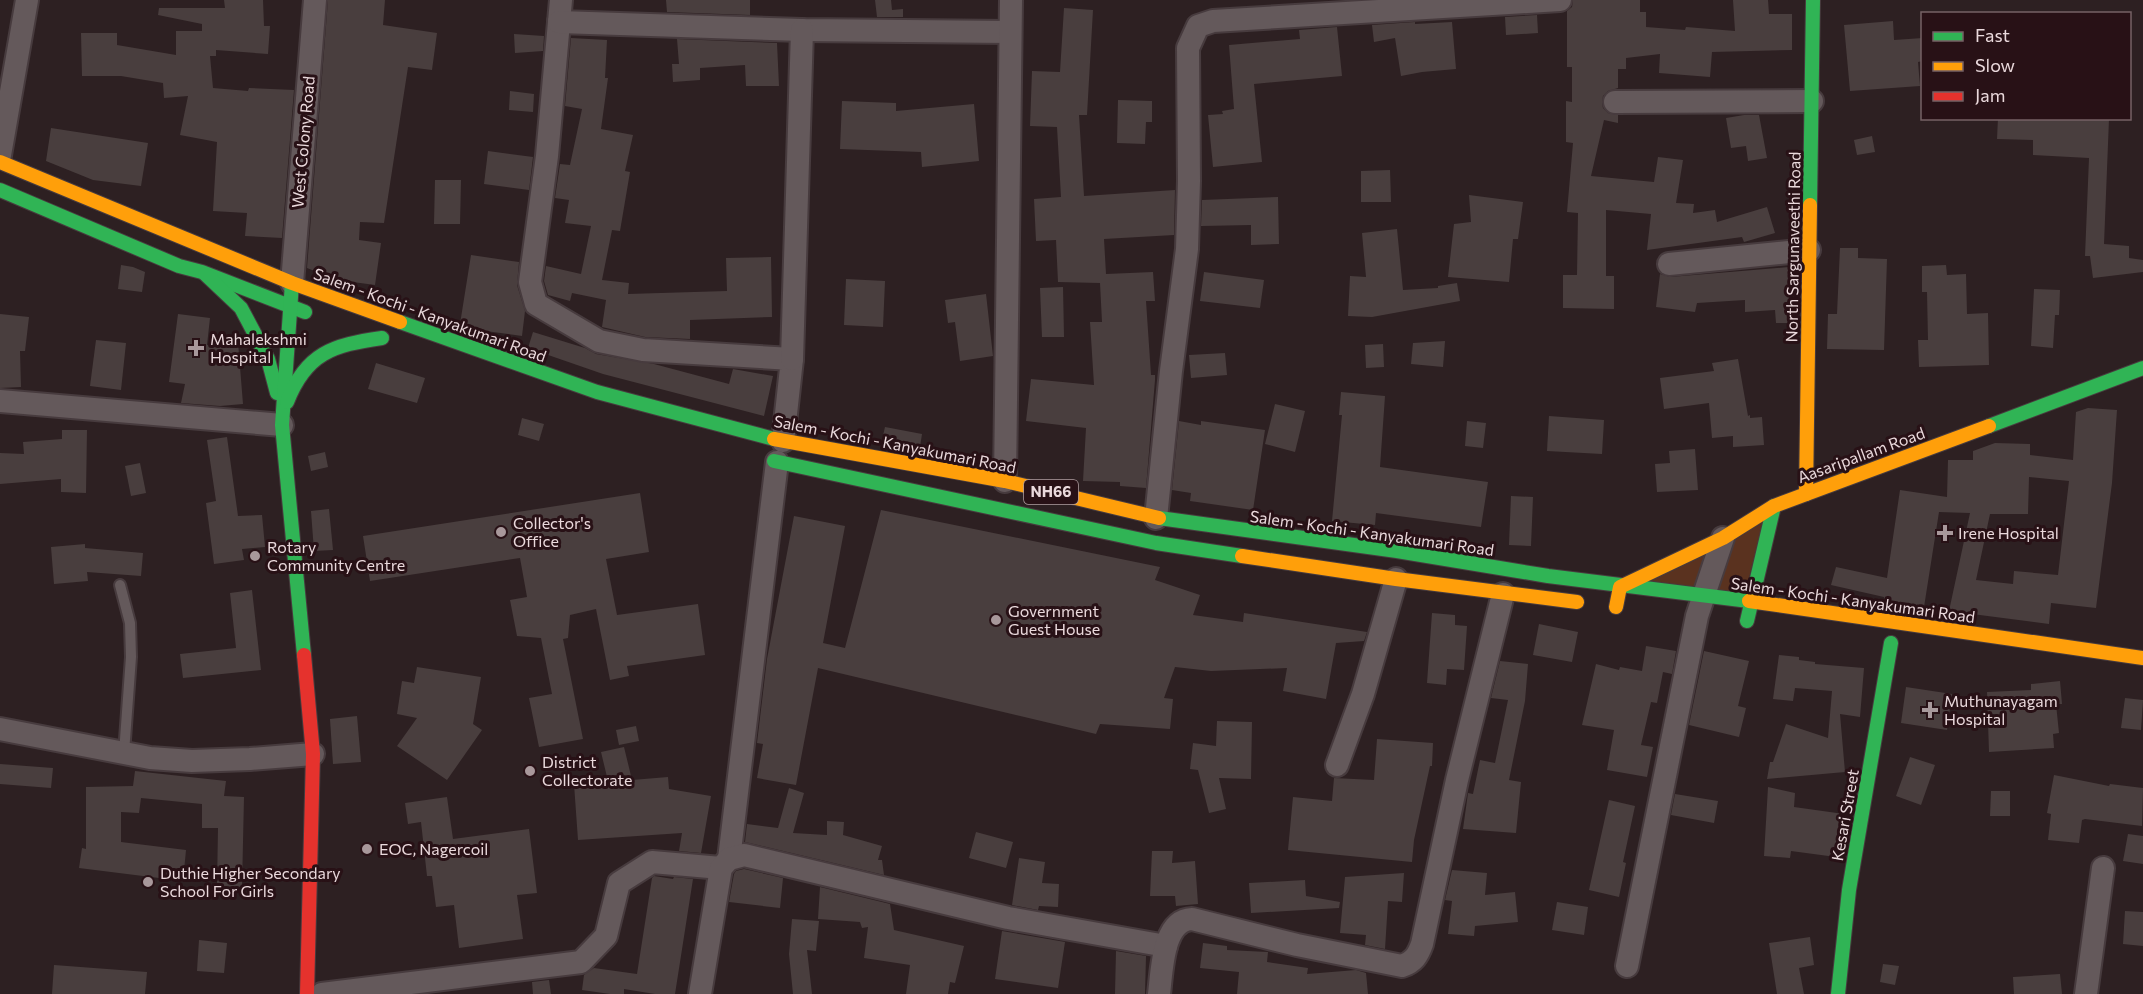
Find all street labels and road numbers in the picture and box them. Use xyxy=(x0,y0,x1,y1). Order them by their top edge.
street label: West Colony Road xyxy=(287,75,318,209)
street label: North Sargunaveethi Road xyxy=(1781,151,1804,343)
street label: Salem - Kochi - Kanyakumari Road xyxy=(311,263,549,366)
street label: Salem - Kochi - Kanyakumari Road xyxy=(772,411,1018,476)
street label: Aasaripallam Road xyxy=(1795,423,1927,486)
road number: NH66 xyxy=(1024,480,1078,504)
street label: Salem - Kochi - Kanyakumari Road xyxy=(1249,506,1495,559)
street label: Salem - Kochi - Kanyakumari Road xyxy=(1730,573,1976,626)
street label: Kesari Street xyxy=(1827,767,1862,862)

